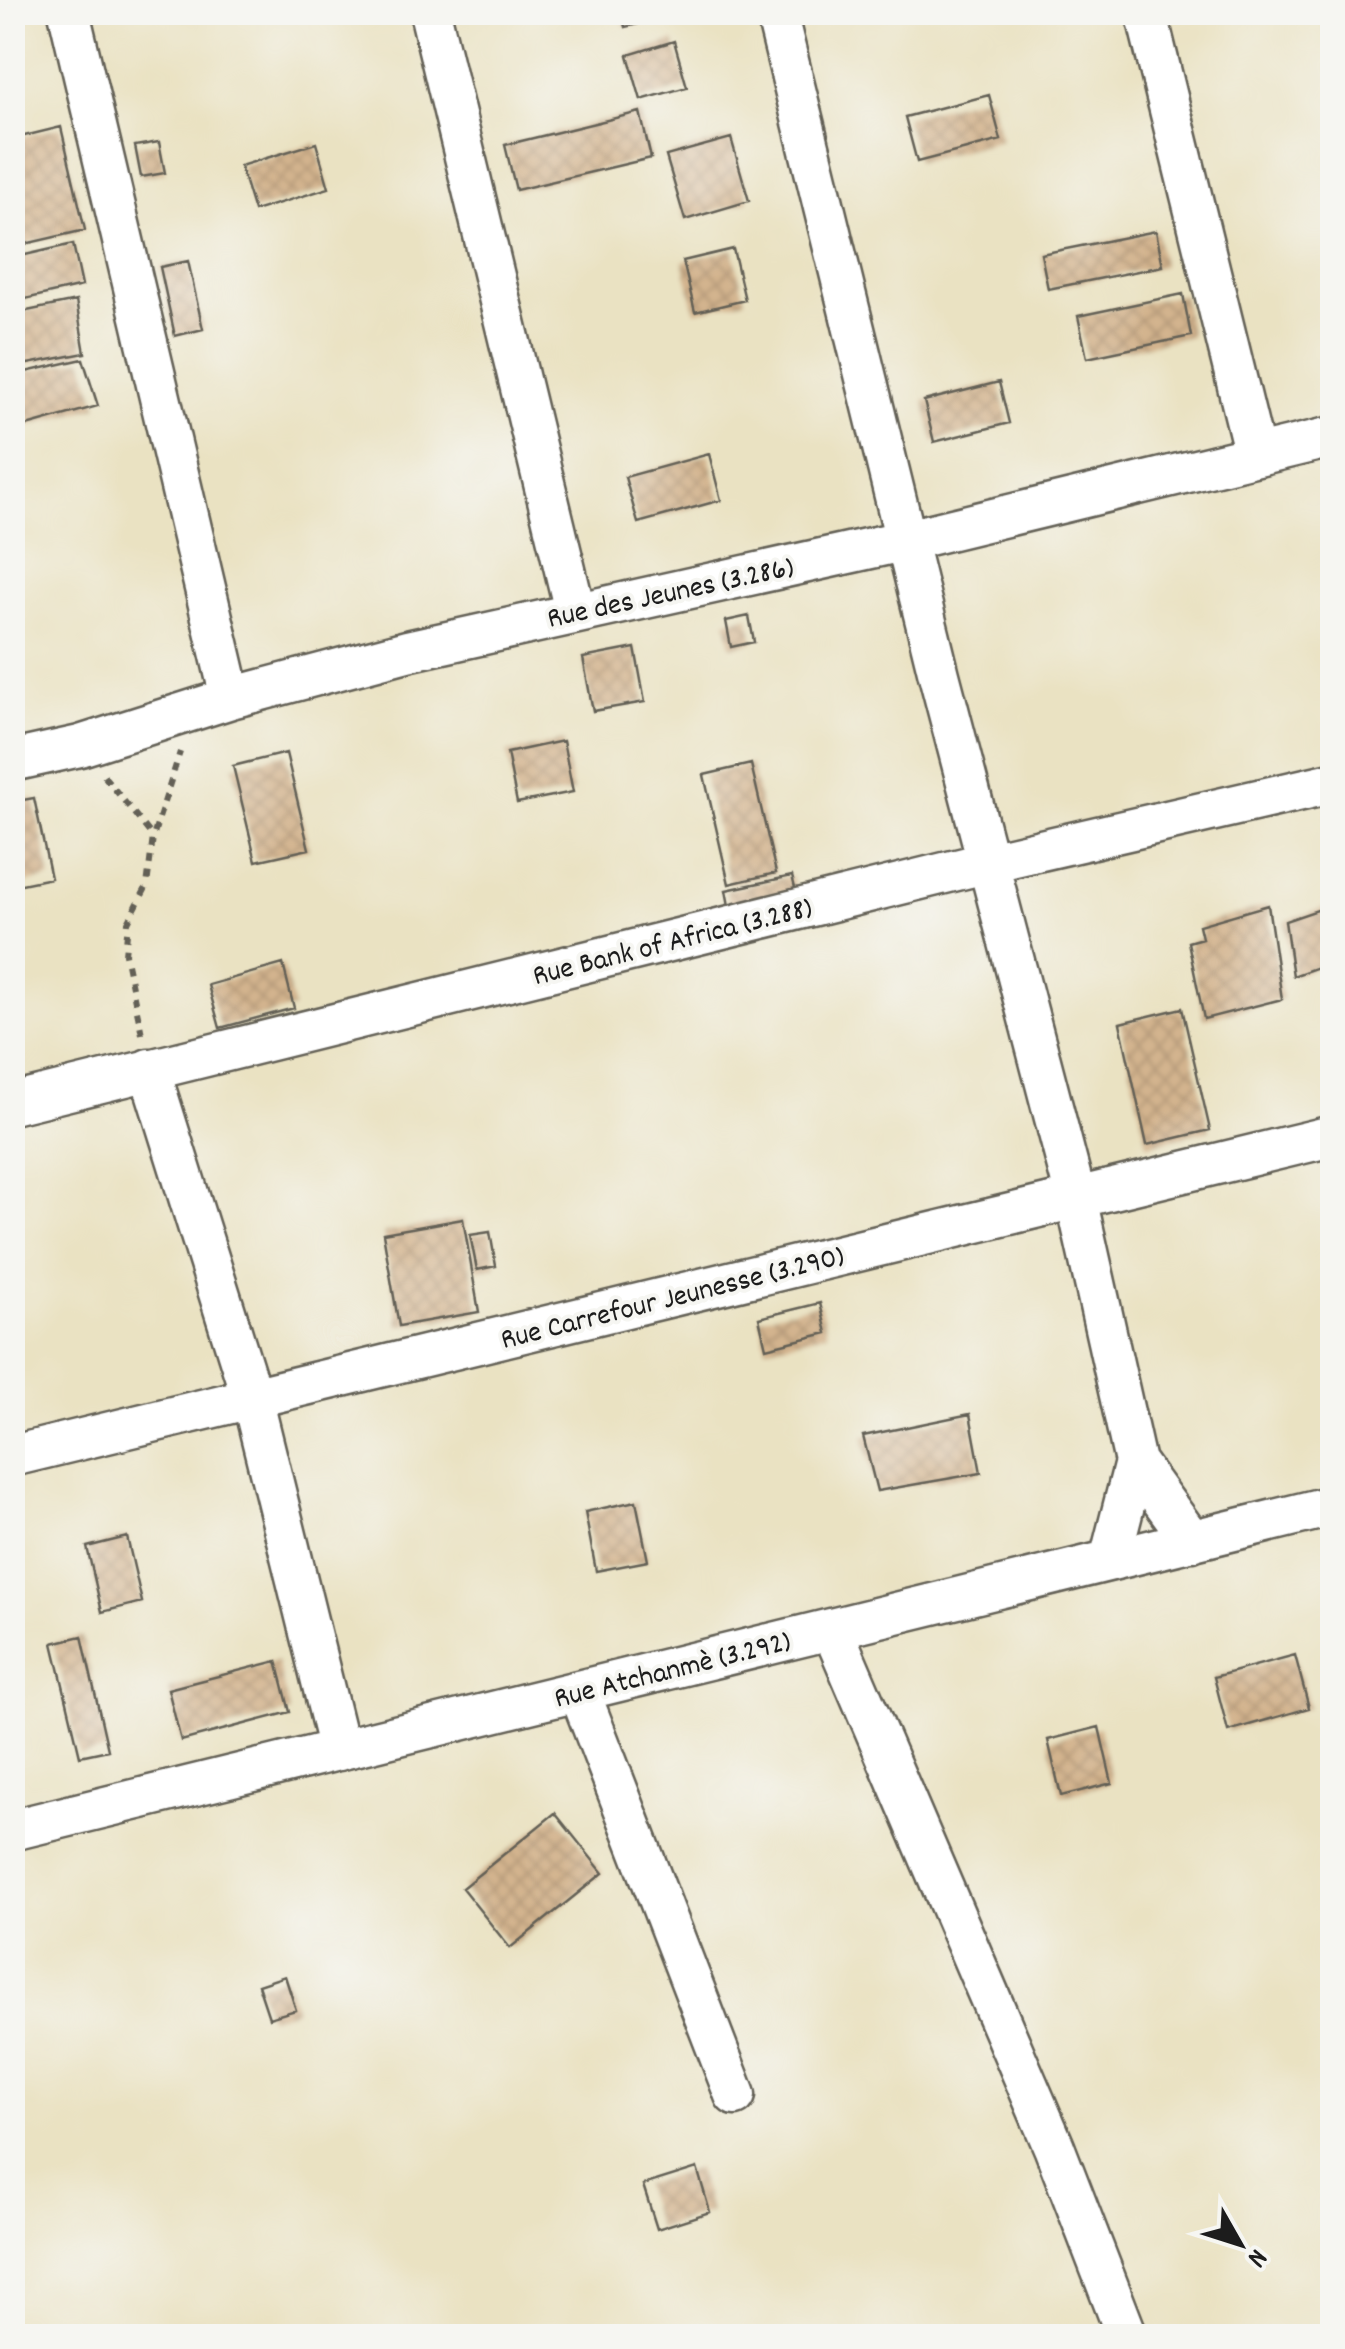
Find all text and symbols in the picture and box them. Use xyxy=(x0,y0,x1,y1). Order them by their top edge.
street label: Rue des Jeunes (3.286) xyxy=(544,548,798,643)
street label: Rue Bank of Africa (3.288) xyxy=(529,889,817,1000)
street label: Rue Carrefour Jeunesse (3.290) xyxy=(497,1237,849,1364)
street label: Rue Atchanmè (3.292) xyxy=(550,1622,796,1723)
north arrow xyxy=(1190,2194,1290,2294)
text: N xyxy=(1236,2239,1275,2275)

